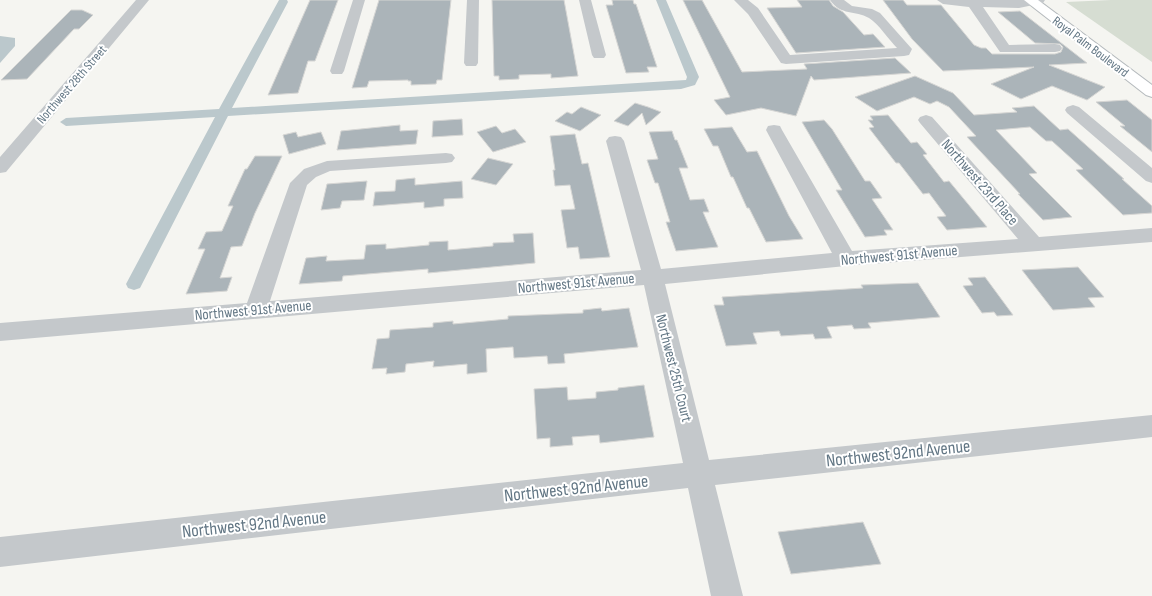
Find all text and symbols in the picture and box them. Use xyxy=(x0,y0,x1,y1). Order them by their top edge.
street label: Royal Palm Boulevard xyxy=(1049,13,1132,81)
street label: Northwest 28th Street xyxy=(33,42,110,127)
street label: Northwest 23rd Place xyxy=(937,135,1022,229)
street label: Northwest 91st Avenue xyxy=(840,241,958,270)
street label: Northwest 91st Avenue xyxy=(517,269,635,298)
street label: Northwest 91st Avenue xyxy=(194,296,312,325)
street label: Northwest 25th Court xyxy=(651,312,696,424)
street label: Northwest 92nd Avenue xyxy=(825,435,971,472)
street label: Northwest 92nd Avenue xyxy=(503,470,649,507)
street label: Northwest 92nd Avenue xyxy=(181,506,327,543)

